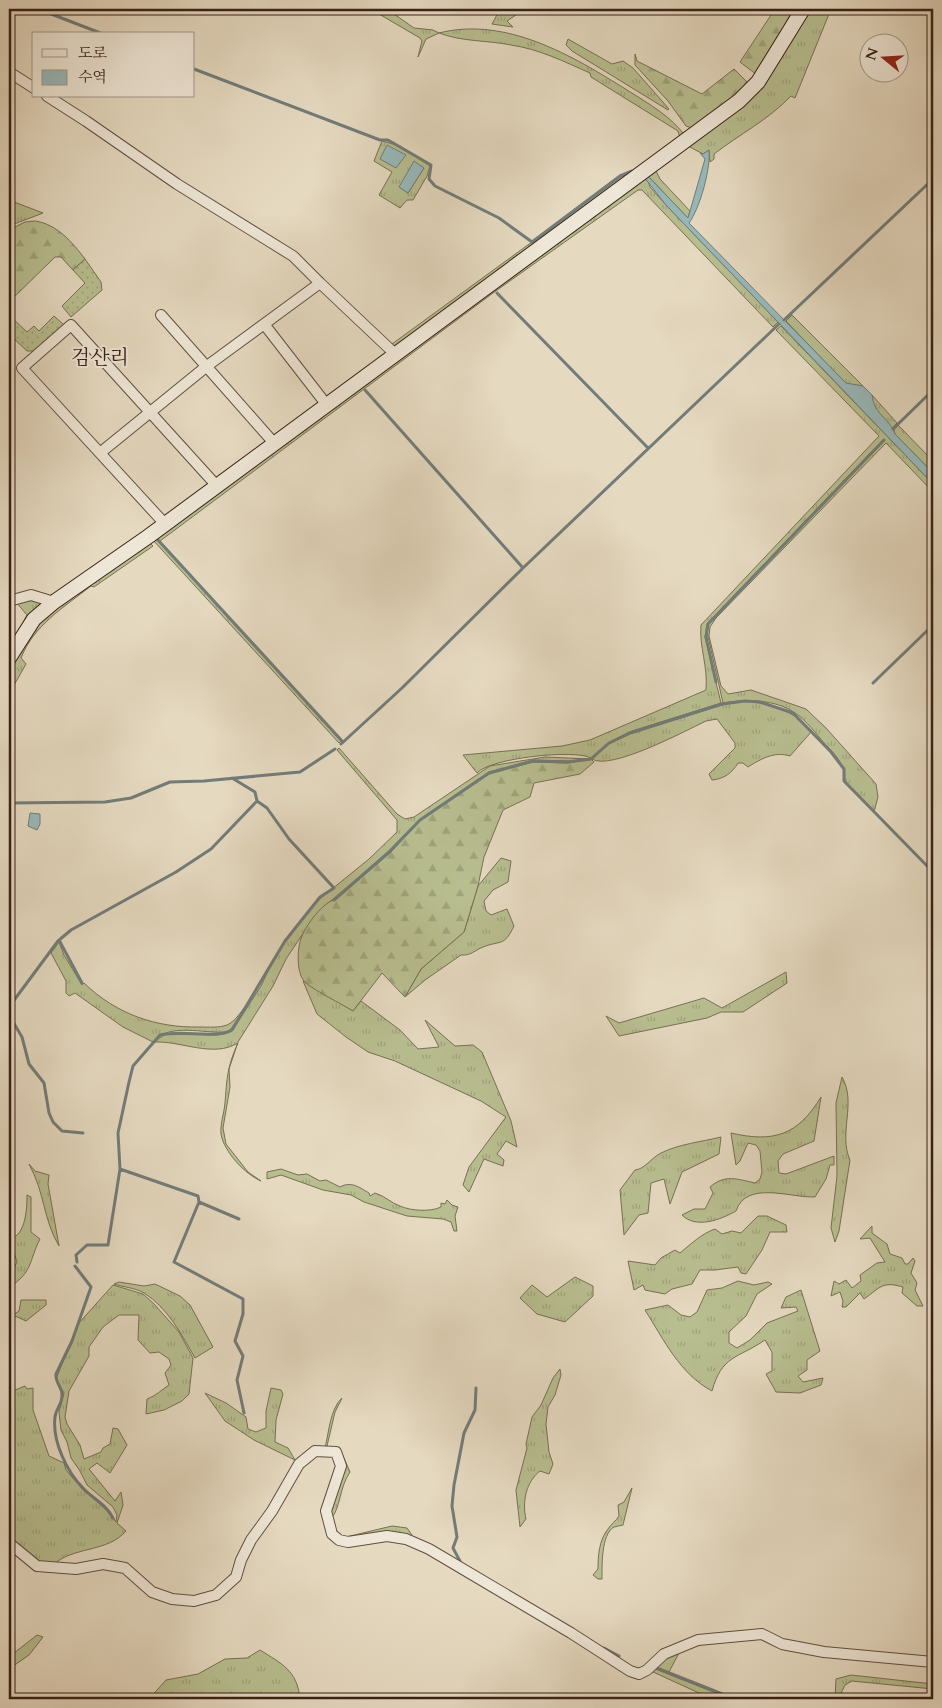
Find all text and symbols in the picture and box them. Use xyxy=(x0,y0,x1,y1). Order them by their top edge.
legend xyxy=(32,32,195,98)
north arrow xyxy=(860,32,910,82)
text: 도로 xyxy=(78,43,107,63)
text: N xyxy=(861,45,883,63)
text: 수역 xyxy=(78,67,107,87)
district label: 검산리 xyxy=(71,344,129,371)

